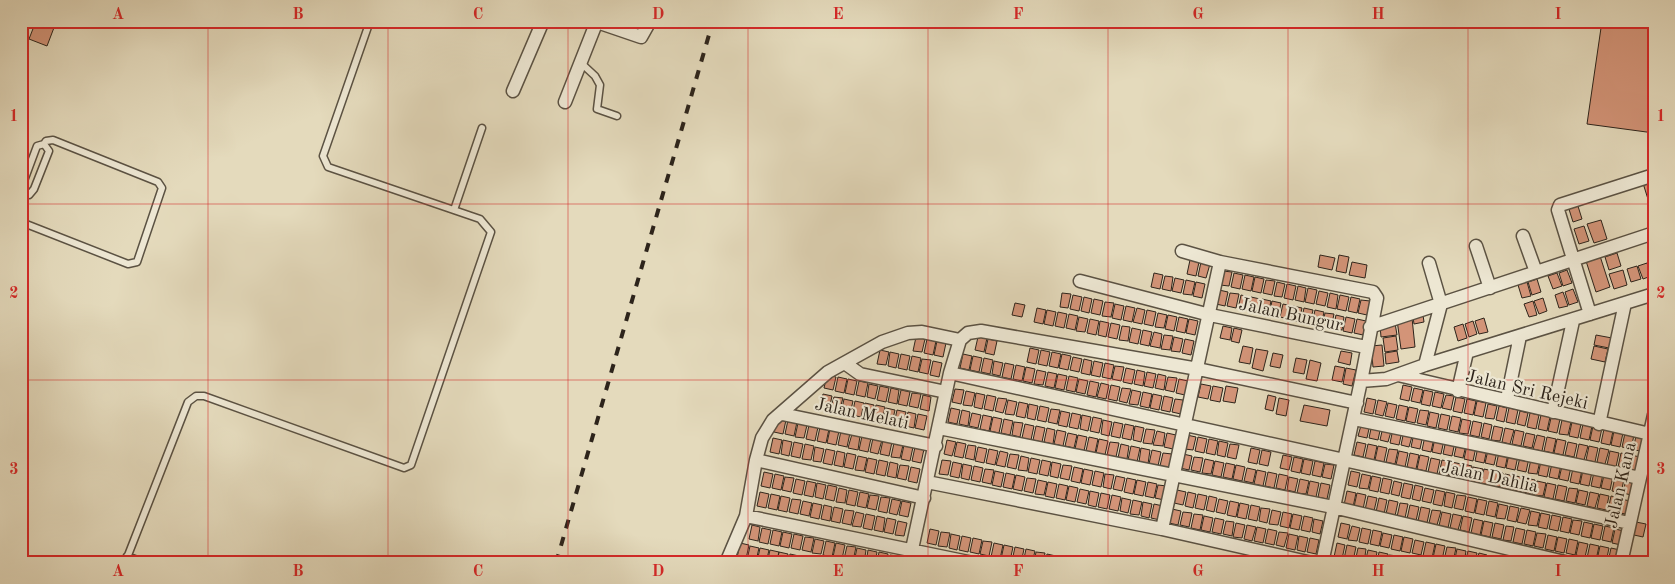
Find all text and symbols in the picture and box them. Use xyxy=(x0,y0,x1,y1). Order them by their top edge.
text: A xyxy=(112,7,124,23)
text: B xyxy=(292,7,304,23)
text: C xyxy=(473,7,483,23)
text: D xyxy=(652,7,664,23)
text: E xyxy=(832,7,844,23)
text: F xyxy=(1013,7,1024,23)
text: G xyxy=(1192,7,1204,23)
text: H xyxy=(1371,7,1385,23)
text: I xyxy=(1554,7,1562,23)
text: 1 xyxy=(9,109,19,125)
text: 1 xyxy=(1656,109,1666,125)
text: 2 xyxy=(9,286,19,302)
text: 2 xyxy=(1656,286,1666,302)
street label: Jalan Bungur xyxy=(1237,295,1345,335)
street label: Jalan Sri Rejeki xyxy=(1464,367,1590,413)
street label: Jalan Melati xyxy=(813,395,910,433)
street label: Jalan Kana xyxy=(1602,440,1640,530)
street label: Jalan Dahlia xyxy=(1440,458,1540,496)
text: 3 xyxy=(9,462,19,478)
text: 3 xyxy=(1656,462,1666,478)
text: A xyxy=(112,564,124,580)
text: B xyxy=(292,564,304,580)
text: C xyxy=(473,564,483,580)
text: D xyxy=(652,564,664,580)
text: E xyxy=(832,564,844,580)
text: F xyxy=(1013,564,1024,580)
text: G xyxy=(1192,564,1204,580)
text: H xyxy=(1371,564,1385,580)
text: I xyxy=(1554,564,1562,580)

